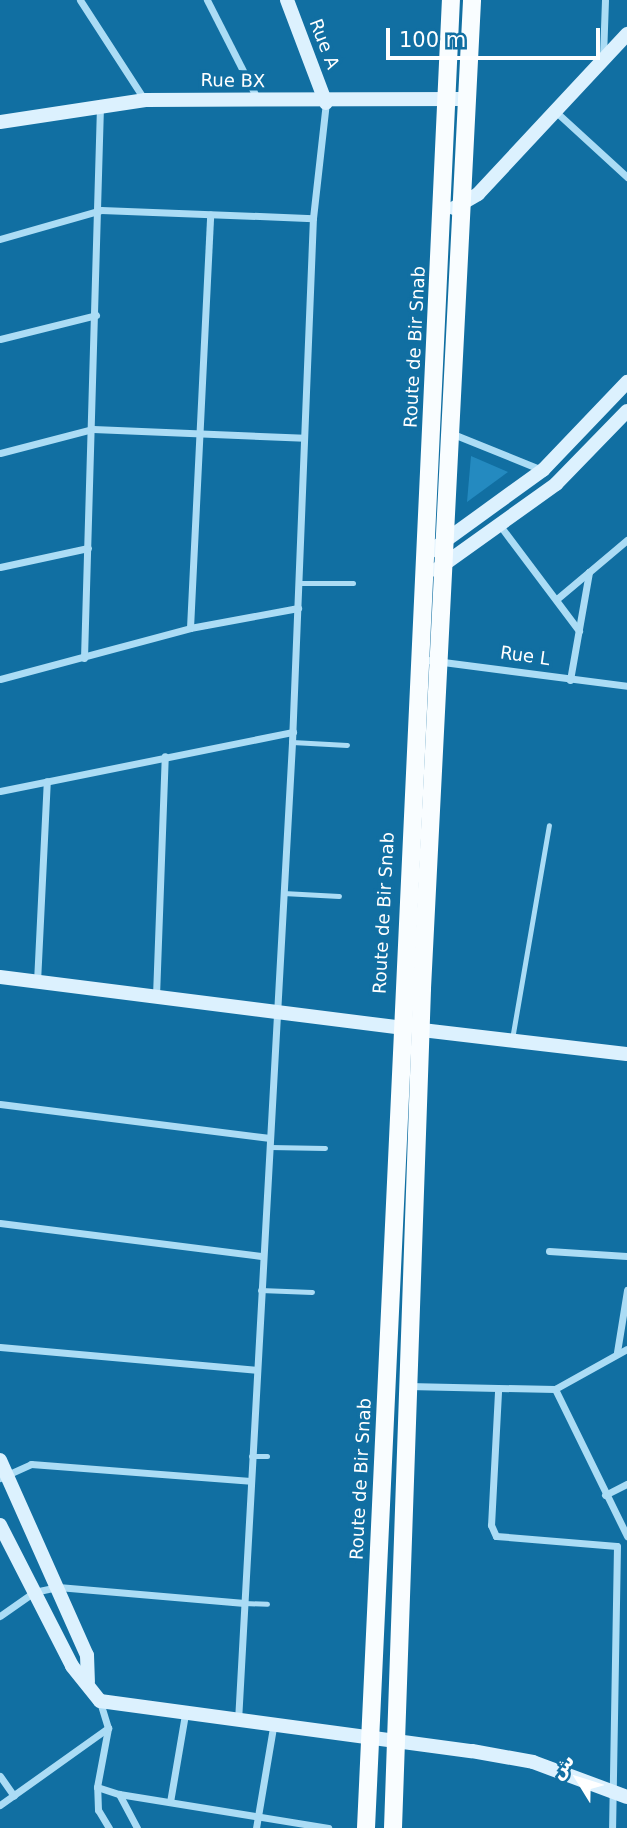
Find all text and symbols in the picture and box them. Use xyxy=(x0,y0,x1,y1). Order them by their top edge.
scale bar xyxy=(389,14,602,58)
street label: Rue A xyxy=(305,16,343,72)
text: 100 m xyxy=(399,28,466,52)
street label: Rue BX xyxy=(201,70,265,92)
street label: Route de Bir Snab xyxy=(400,266,430,428)
street label: Rue L xyxy=(499,642,551,670)
street label: Route de Bir Snab xyxy=(369,832,399,994)
street label: Route de Bir Snab xyxy=(346,1398,376,1560)
north arrow xyxy=(543,1744,613,1814)
text: ش xyxy=(545,1749,578,1783)

